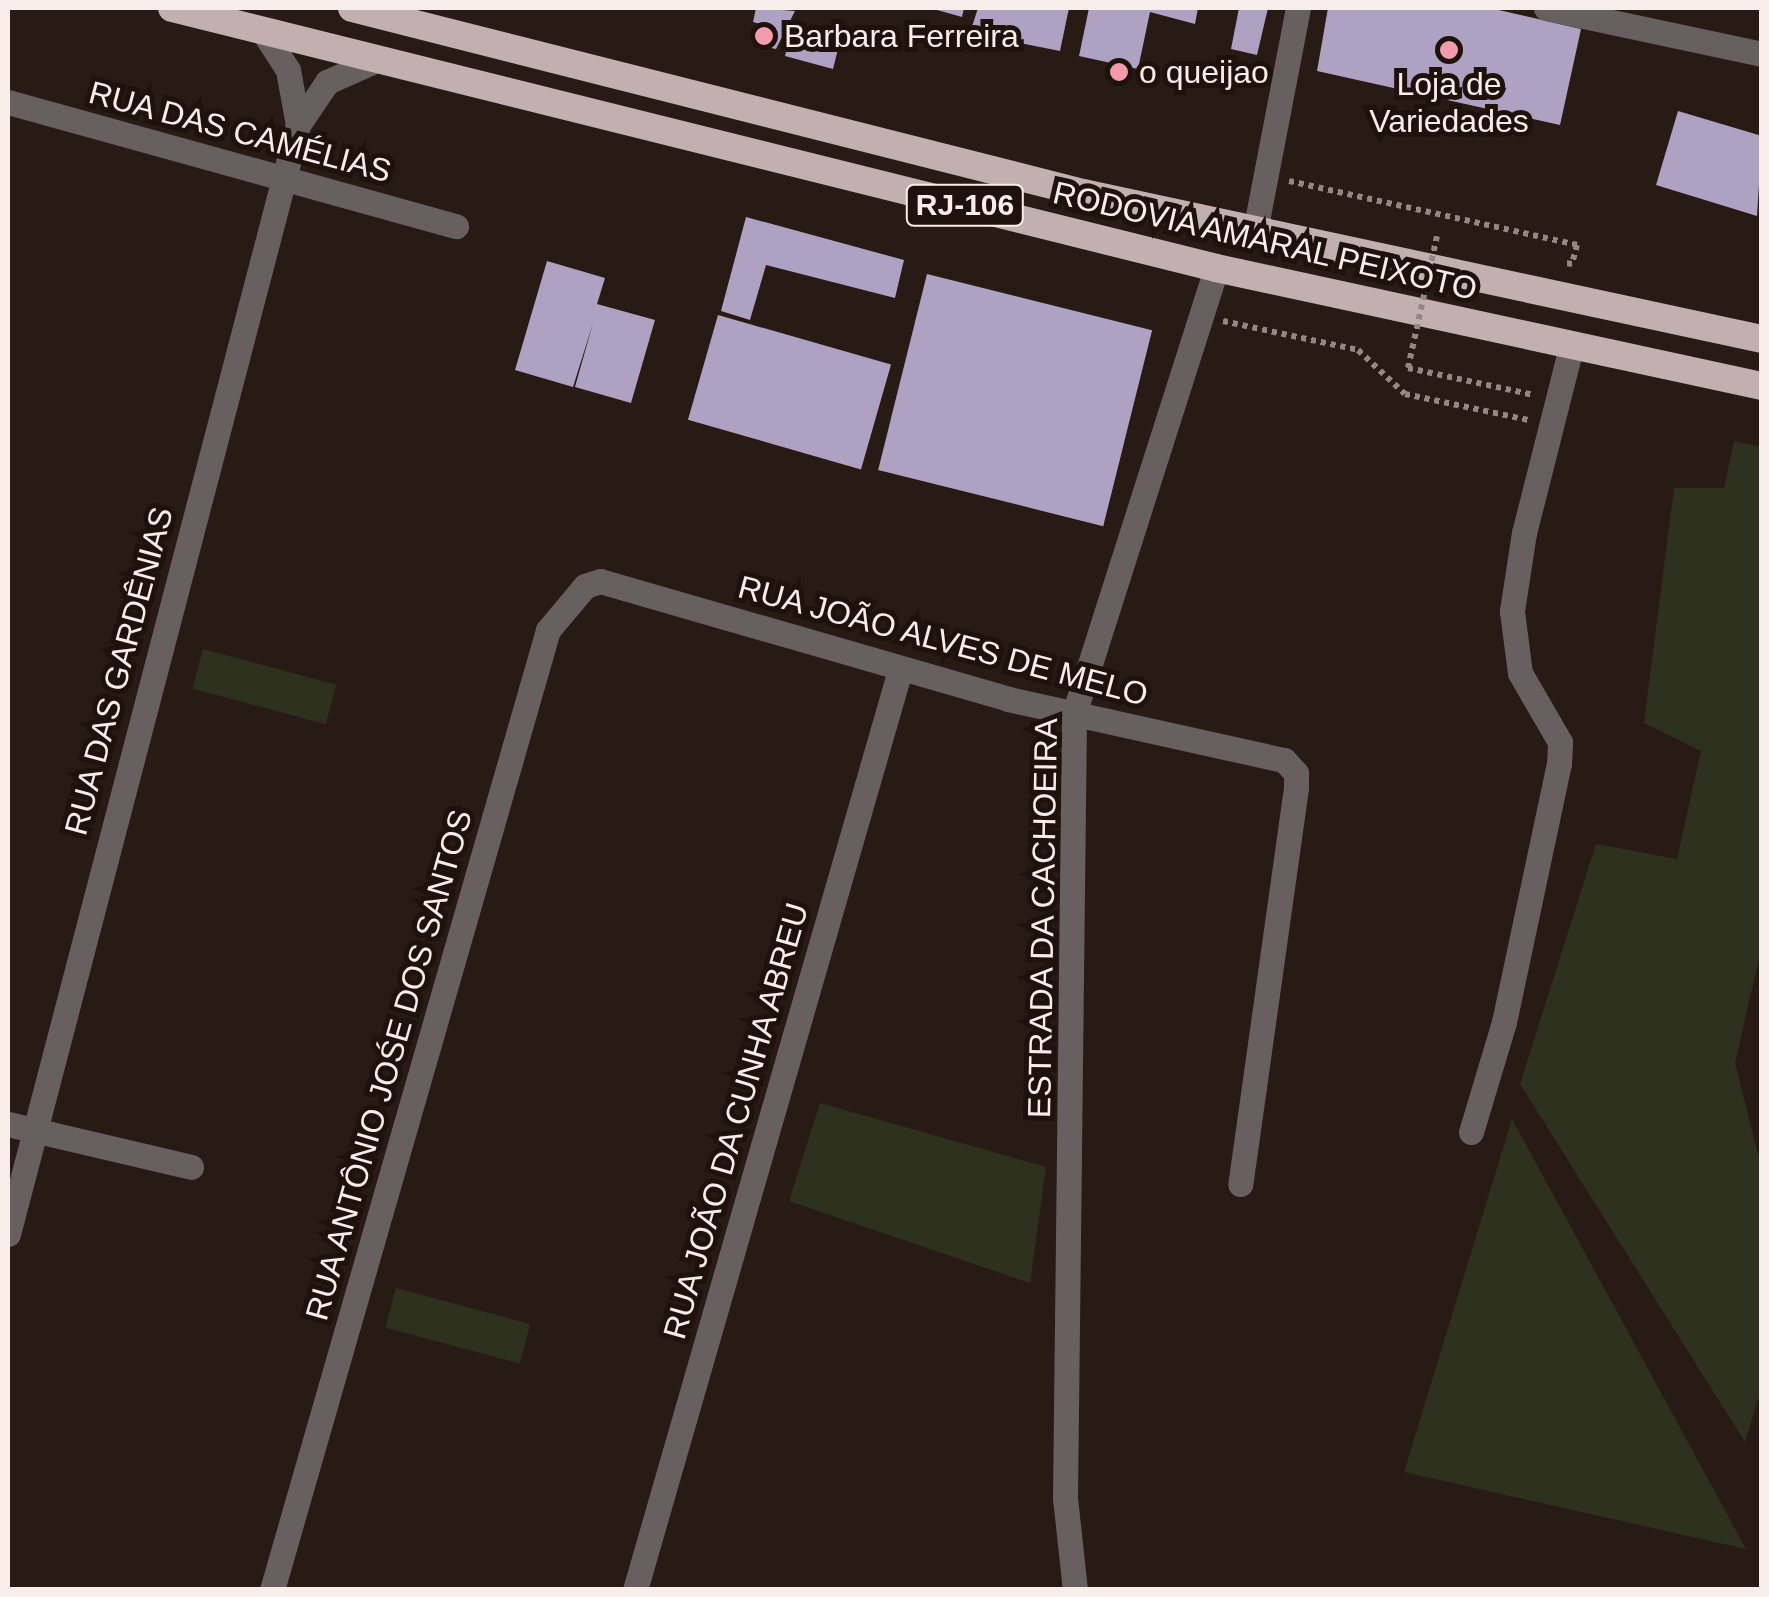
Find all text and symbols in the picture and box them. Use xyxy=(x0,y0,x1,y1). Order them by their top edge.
place label: Barbara Ferreira xyxy=(784,17,1019,55)
marker: Barbara Ferreira xyxy=(753,25,775,47)
marker: Loja de Variedades xyxy=(1438,39,1460,61)
place label: o queijao xyxy=(1139,53,1269,91)
marker: o queijao xyxy=(1108,61,1130,83)
place label: Loja de Variedades xyxy=(1369,66,1529,141)
street label: RUA DAS CAMÉLIAS xyxy=(84,73,396,191)
street label: RODOVIA AMARAL PEIXOTO xyxy=(1047,173,1483,309)
road number: RJ-106 xyxy=(905,180,1025,230)
street label: RUA DAS GARDÊNIAS xyxy=(57,502,181,840)
street label: RUA JOÃO ALVES DE MELO xyxy=(732,567,1154,715)
street label: ESTRADA DA CACHOEIRA xyxy=(1020,716,1066,1120)
street label: RUA ANTÔNIO JOŚE DOS SANTOS xyxy=(297,804,481,1326)
street label: RUA JOÃO DA CUNHA ABREU xyxy=(654,895,818,1347)

